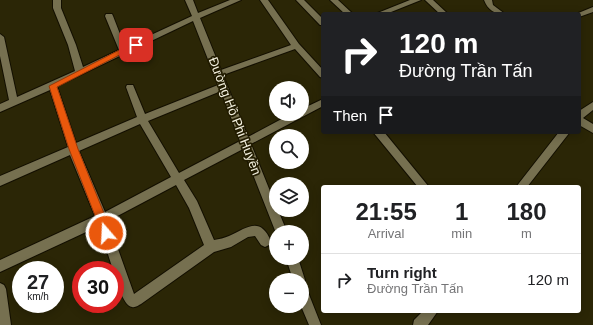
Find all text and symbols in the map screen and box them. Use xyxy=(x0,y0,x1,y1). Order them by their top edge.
pin xyxy=(119,28,153,62)
icon: right xyxy=(333,28,385,80)
text: 120 m xyxy=(399,28,478,59)
icon: arrive xyxy=(125,34,147,56)
street label: Đường Hồ Phi Huyền xyxy=(206,55,264,177)
text: Đường Trần Tấn xyxy=(399,61,533,81)
map controls xyxy=(269,81,309,313)
button: sound xyxy=(269,81,309,121)
icon: arrive xyxy=(375,104,397,126)
text: Then xyxy=(333,107,367,124)
button: search xyxy=(269,129,309,169)
button: layers xyxy=(269,177,309,217)
text: 21:55 xyxy=(355,198,417,225)
text: 1 xyxy=(455,198,468,225)
text: 180 xyxy=(507,198,547,225)
position arrow xyxy=(85,212,127,254)
button: + xyxy=(269,225,309,265)
text: Arrival xyxy=(368,226,405,241)
text: min xyxy=(451,226,472,241)
text: m xyxy=(521,226,532,241)
speed limit sign: 30 xyxy=(72,261,124,313)
text: Turn right xyxy=(367,264,437,281)
icon: right xyxy=(333,269,355,291)
text: 27 xyxy=(27,271,49,293)
text: 120 m xyxy=(527,271,569,288)
button: − xyxy=(269,273,309,313)
text: Đường Trần Tấn xyxy=(367,281,463,296)
text: km/h xyxy=(27,291,49,302)

